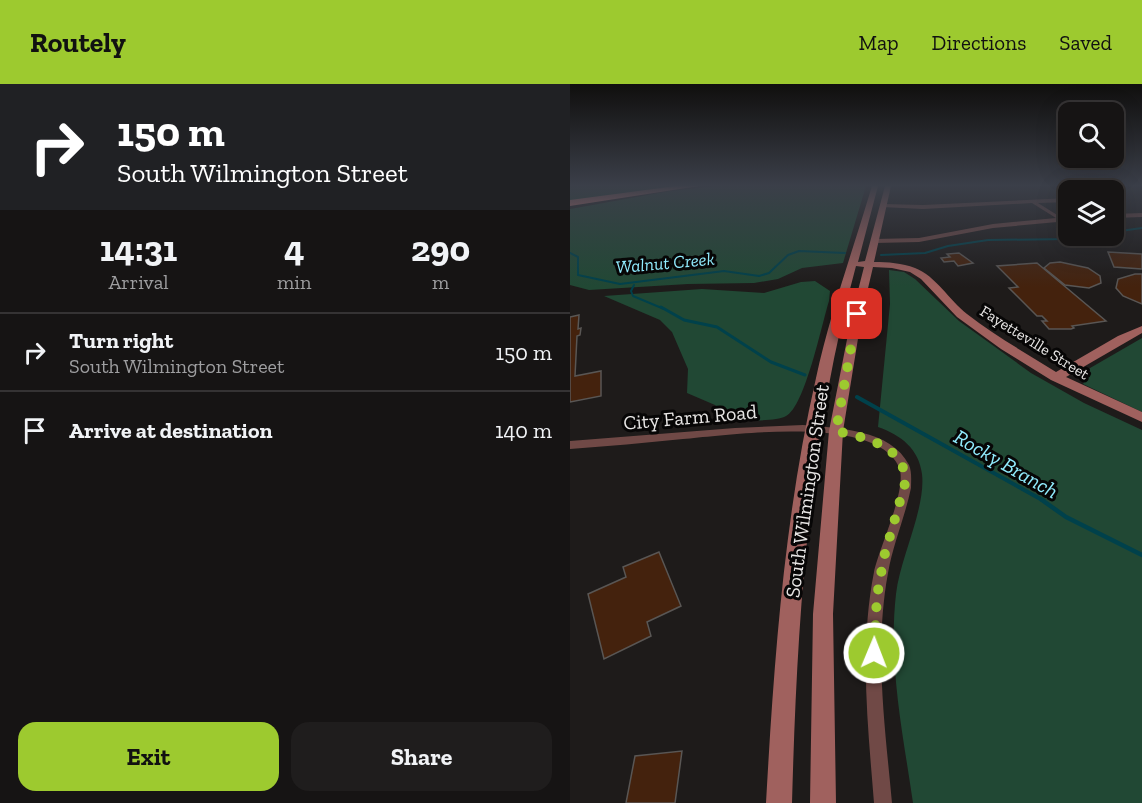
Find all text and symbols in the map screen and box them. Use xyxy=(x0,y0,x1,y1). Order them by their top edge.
text: Routely xyxy=(30,26,126,59)
text: Map xyxy=(859,30,899,55)
text: Directions xyxy=(932,30,1026,55)
text: Saved xyxy=(1059,30,1112,55)
map controls xyxy=(1058,102,1124,246)
button: search xyxy=(1058,102,1124,168)
text: 150 m xyxy=(117,106,225,157)
icon: right xyxy=(18,108,96,186)
text: South Wilmington Street xyxy=(117,157,408,189)
button: layers xyxy=(1058,180,1124,246)
text: 14:31 xyxy=(100,227,177,270)
text: 4 xyxy=(284,227,304,270)
text: 290 xyxy=(411,227,470,270)
water label: Walnut Creek xyxy=(615,248,715,278)
text: Arrival xyxy=(108,270,169,294)
text: min xyxy=(277,270,311,294)
text: m xyxy=(432,270,449,294)
pin xyxy=(831,288,882,339)
icon: arrive xyxy=(840,297,873,330)
street label: Fayetteville Street xyxy=(977,301,1093,384)
text: Turn right xyxy=(69,327,173,354)
icon: right xyxy=(18,336,51,369)
text: 150 m xyxy=(496,339,552,366)
text: South Wilmington Street xyxy=(69,354,284,378)
street label: South Wilmington Street xyxy=(780,382,834,599)
street label: City Farm Road xyxy=(622,399,758,435)
icon: arrive xyxy=(18,414,51,447)
text: Arrive at destination xyxy=(69,417,272,444)
text: 140 m xyxy=(495,417,552,444)
water label: Rocky Branch xyxy=(950,424,1063,503)
position arrow xyxy=(842,621,906,685)
button: Exit xyxy=(18,722,279,791)
button: Share xyxy=(291,722,552,791)

